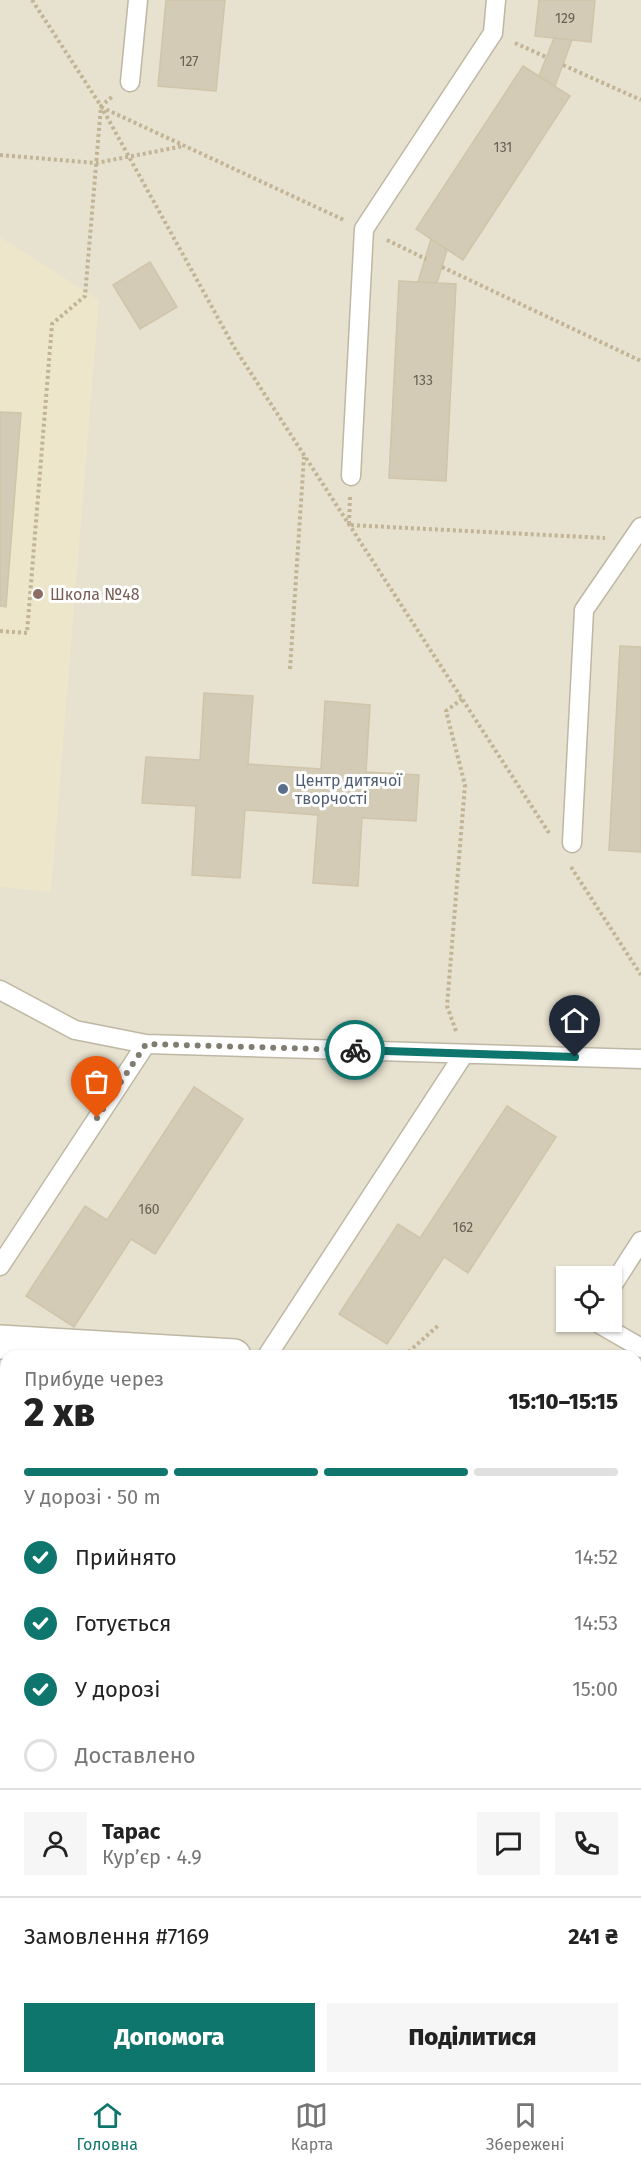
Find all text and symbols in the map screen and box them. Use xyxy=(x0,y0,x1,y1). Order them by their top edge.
house number: 129 xyxy=(555,10,575,27)
house number: 127 xyxy=(179,53,199,70)
house number: 131 xyxy=(494,139,512,156)
house number: 133 xyxy=(413,372,433,389)
place label: Школа №48 xyxy=(50,585,140,604)
marker: Школа №48 xyxy=(31,587,45,601)
place label: Центр дитячої творчості xyxy=(295,771,402,808)
marker: Центр дитячої творчості xyxy=(276,782,290,796)
pin xyxy=(549,995,600,1057)
icon: home xyxy=(558,1004,591,1037)
courier xyxy=(325,1020,385,1080)
icon: bike xyxy=(339,1034,372,1067)
pin xyxy=(71,1056,122,1118)
icon: bag xyxy=(80,1065,113,1098)
house number: 160 xyxy=(138,1201,160,1218)
house number: 162 xyxy=(453,1219,473,1236)
map controls xyxy=(556,1266,622,1332)
button: locate xyxy=(556,1266,622,1332)
text: Прибуде через xyxy=(24,1367,164,1391)
text: 15:10–15:15 xyxy=(508,1388,618,1415)
text: 2 хв xyxy=(24,1390,95,1436)
text: У дорозі · 50 m xyxy=(24,1485,161,1509)
icon: check xyxy=(24,1541,57,1574)
text: Прийнято xyxy=(75,1544,177,1571)
text: 14:52 xyxy=(574,1545,618,1569)
icon: check xyxy=(24,1607,57,1640)
text: Готується xyxy=(75,1610,171,1637)
text: 14:53 xyxy=(574,1611,618,1635)
icon: check xyxy=(24,1673,57,1706)
text: У дорозі xyxy=(75,1676,160,1703)
text: 15:00 xyxy=(572,1677,618,1701)
text: Доставлено xyxy=(75,1742,196,1769)
button: person xyxy=(24,1812,87,1875)
button: chat xyxy=(477,1812,540,1875)
button: phone xyxy=(555,1812,618,1875)
text: Тарас xyxy=(102,1818,160,1845)
text: Кур’єр · 4.9 xyxy=(102,1845,202,1869)
text: Замовлення #7169 xyxy=(24,1923,209,1950)
text: 241 ₴ xyxy=(568,1923,618,1950)
button: Допомога xyxy=(24,2003,315,2072)
button: Поділитися xyxy=(327,2003,618,2072)
tab: Головна xyxy=(76,2099,138,2154)
tab: Карта xyxy=(291,2099,333,2154)
tab: Збережені xyxy=(486,2099,565,2154)

